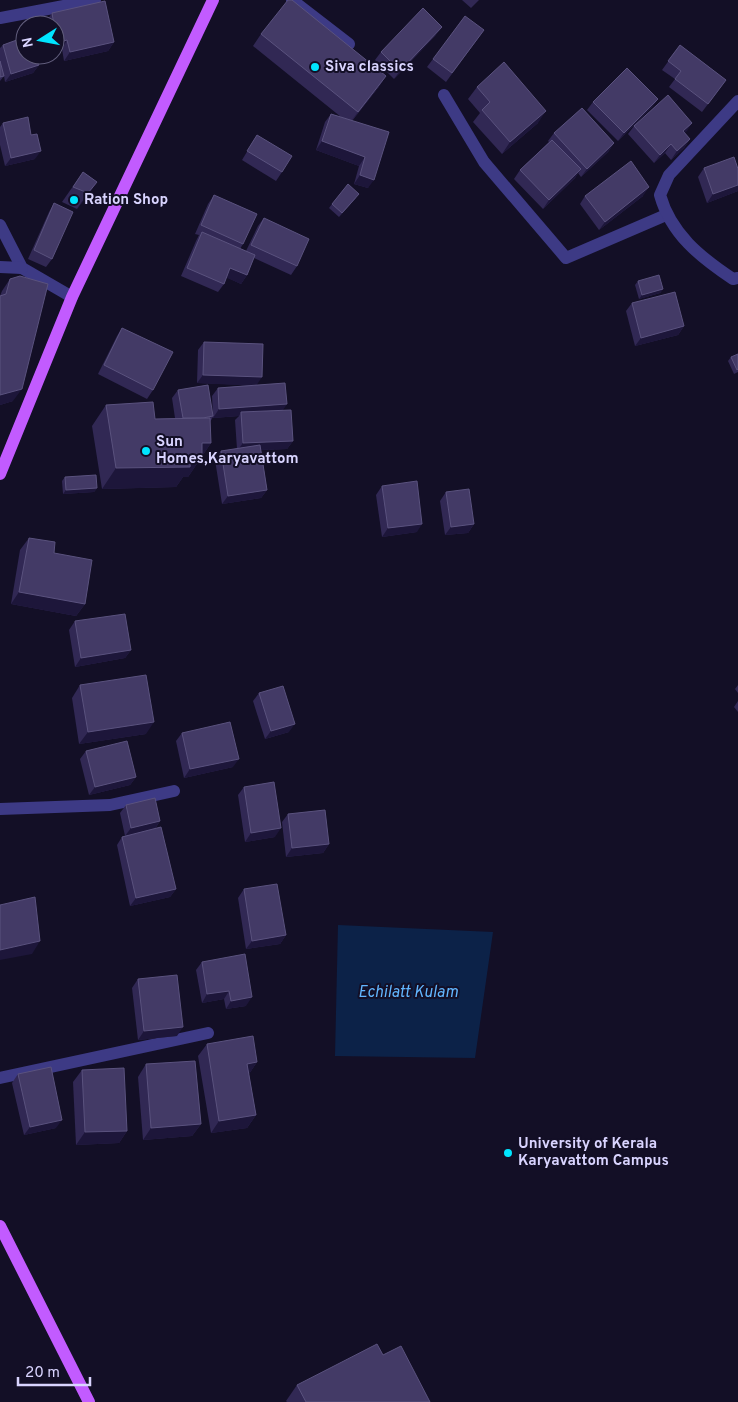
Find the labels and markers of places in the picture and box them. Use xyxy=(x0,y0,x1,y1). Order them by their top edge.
place label: Siva classics xyxy=(325,58,414,77)
marker: Siva classics xyxy=(309,61,321,73)
place label: Ration Shop xyxy=(84,191,168,210)
marker: Ration Shop xyxy=(68,194,80,206)
place label: Sun Homes,Karyavattom xyxy=(156,433,299,469)
marker: Sun Homes,Karyavattom xyxy=(140,445,152,457)
place label: University of Kerala Karyavattom Campus xyxy=(518,1135,669,1171)
marker: University of Kerala Karyavattom Campus xyxy=(502,1147,514,1159)

